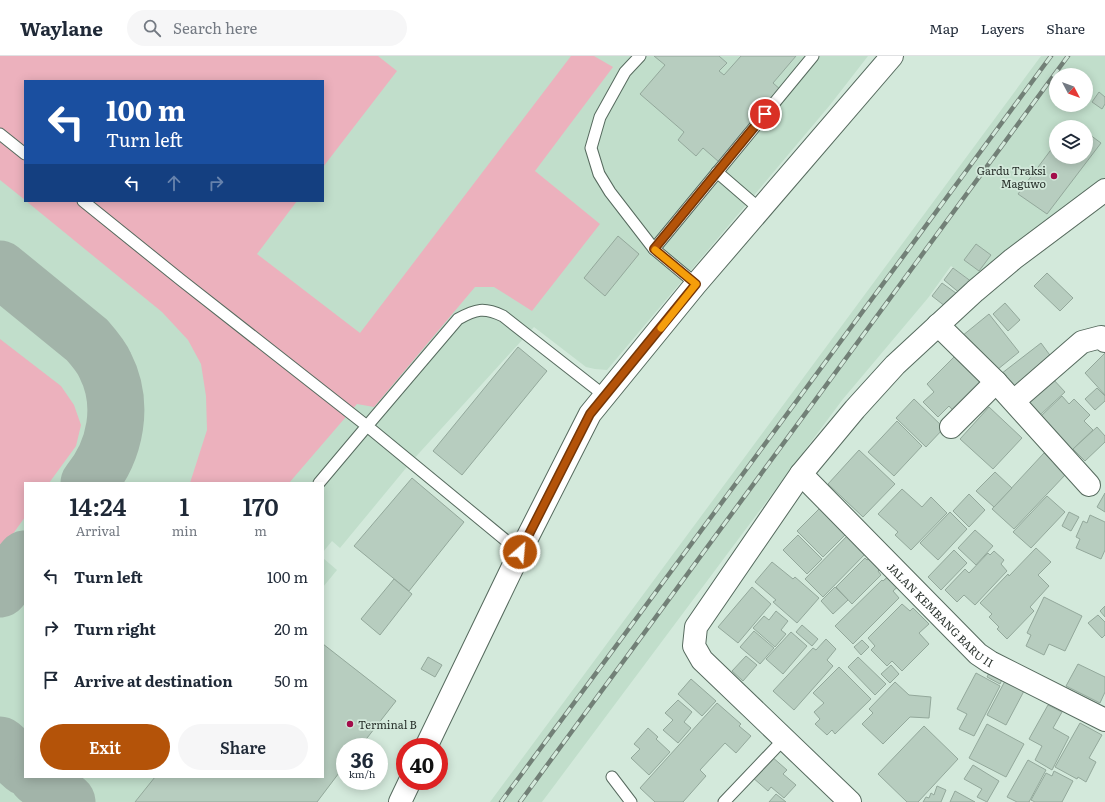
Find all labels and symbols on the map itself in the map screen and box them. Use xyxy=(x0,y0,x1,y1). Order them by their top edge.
north arrow xyxy=(1049,68,1093,112)
pin xyxy=(748,97,782,131)
place label: Gardu Traksi Maguwo xyxy=(977,162,1046,191)
marker: Gardu Traksi Maguwo xyxy=(1049,171,1059,181)
position arrow xyxy=(499,531,541,573)
street label: JALAN KEMBANG BARU II xyxy=(884,558,996,670)
place label: Terminal B xyxy=(358,716,417,732)
marker: Terminal B xyxy=(345,719,355,729)
speed limit sign: 40 xyxy=(396,738,448,790)

